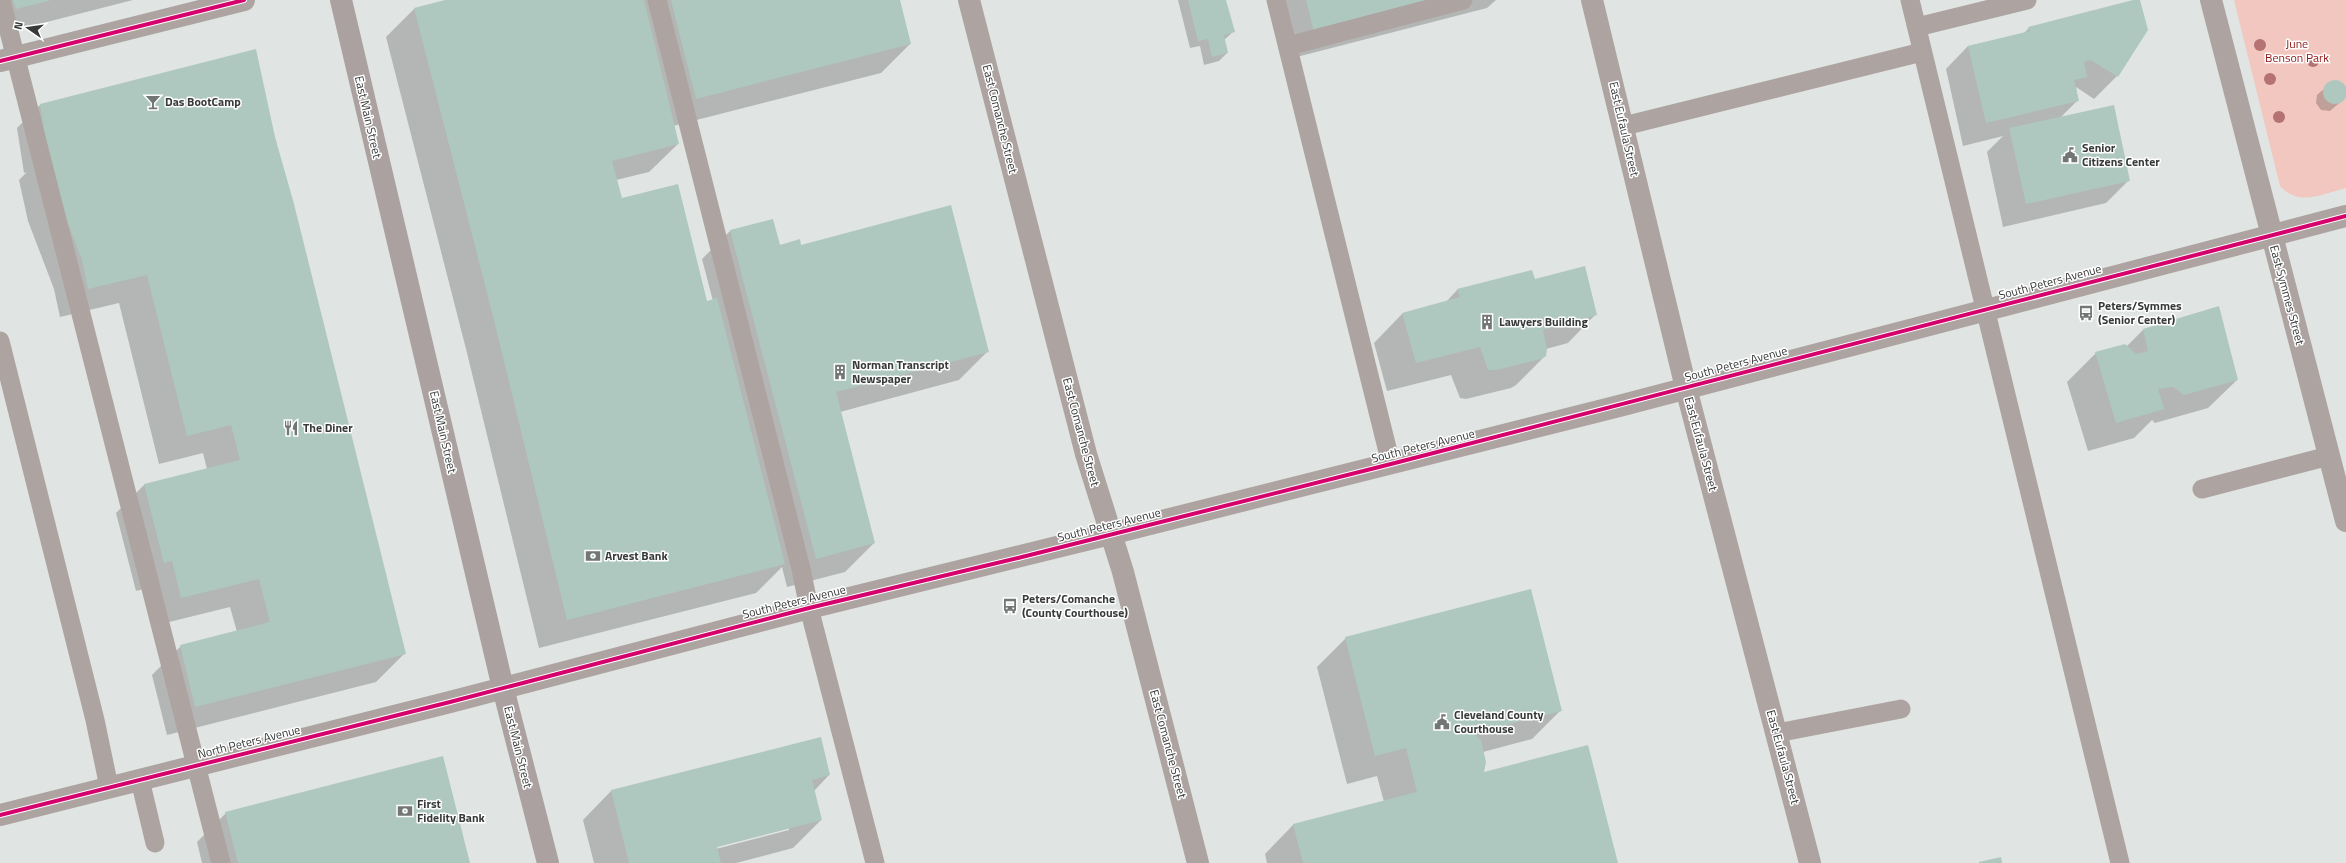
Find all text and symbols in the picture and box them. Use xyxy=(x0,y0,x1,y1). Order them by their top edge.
north arrow xyxy=(8,8,48,48)
text: N xyxy=(10,20,27,31)
park label: June Benson Park xyxy=(2265,34,2329,67)
street label: East Comanche Street xyxy=(978,62,1023,176)
street label: East Main Street xyxy=(350,74,387,161)
street label: East Eufaula Street xyxy=(1604,80,1645,179)
place label: Das BootCamp xyxy=(165,92,241,111)
bar icon: Das BootCamp xyxy=(144,93,162,111)
place label: Senior Citizens Center xyxy=(2082,138,2160,171)
public building icon: Senior Citizens Center xyxy=(2061,146,2079,164)
street label: East Symmes Street xyxy=(2265,243,2310,348)
street label: South Peters Avenue xyxy=(1996,259,2103,304)
place label: Peters/Symmes (Senior Center) xyxy=(2098,296,2182,329)
bus stop icon: Peters/Symmes (Senior Center) xyxy=(2077,304,2095,322)
place label: Lawyers Building xyxy=(1499,312,1588,331)
building icon: Lawyers Building xyxy=(1478,313,1496,331)
street label: South Peters Avenue xyxy=(1682,341,1789,386)
place label: Norman Transcript Newspaper xyxy=(852,355,950,388)
building icon: Norman Transcript Newspaper xyxy=(831,363,849,381)
street label: East Comanche Street xyxy=(1058,376,1105,489)
street label: East Main Street xyxy=(425,389,462,476)
street label: East Eufaula Street xyxy=(1680,395,1723,494)
place label: The Diner xyxy=(303,418,353,437)
restaurant icon: The Diner xyxy=(282,419,300,437)
street label: South Peters Avenue xyxy=(1369,424,1476,468)
street label: South Peters Avenue xyxy=(1055,503,1162,547)
place label: Arvest Bank xyxy=(605,546,668,565)
bank icon: Arvest Bank xyxy=(584,547,602,565)
street label: South Peters Avenue xyxy=(740,580,847,624)
place label: Peters/Comanche (County Courthouse) xyxy=(1022,589,1128,622)
bus stop icon: Peters/Comanche (County Courthouse) xyxy=(1001,597,1019,615)
street label: East Comanche Street xyxy=(1145,688,1192,801)
street label: East Main Street xyxy=(499,704,538,791)
place label: Cleveland County Courthouse xyxy=(1454,705,1544,738)
street label: East Eufaula Street xyxy=(1762,708,1805,807)
public building icon: Cleveland County Courthouse xyxy=(1433,713,1451,731)
street label: North Peters Avenue xyxy=(196,720,302,763)
place label: First Fidelity Bank xyxy=(417,794,486,827)
bank icon: First Fidelity Bank xyxy=(396,802,414,820)

